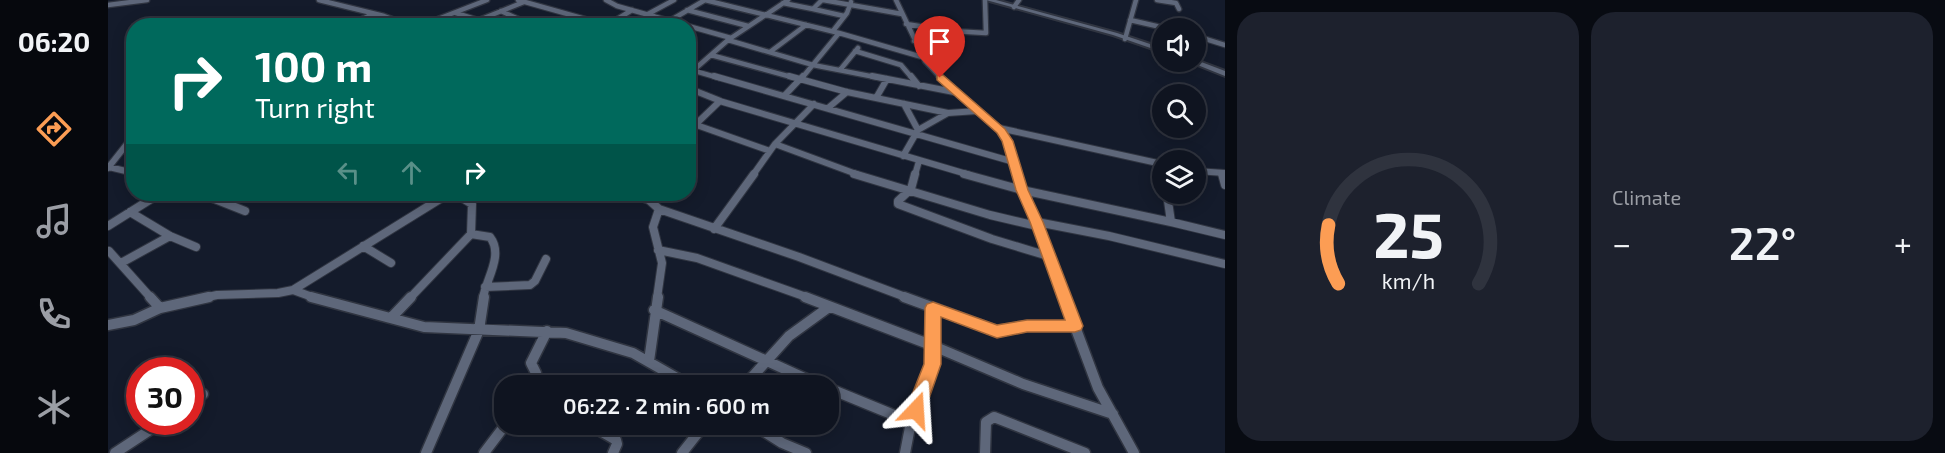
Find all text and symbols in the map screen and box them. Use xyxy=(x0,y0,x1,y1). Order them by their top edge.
pin xyxy=(914,16,965,78)
map controls xyxy=(1152,18,1206,204)
button: sound xyxy=(1152,18,1206,72)
text: 06:20 xyxy=(18,25,90,57)
icon: arrive xyxy=(923,25,956,58)
text: 100 m xyxy=(255,40,372,90)
icon: right xyxy=(156,42,234,120)
button: search xyxy=(1152,84,1206,138)
text: Turn right xyxy=(255,91,375,123)
icon: directions xyxy=(33,108,75,150)
button: layers xyxy=(1152,150,1206,204)
icon: left xyxy=(332,156,365,189)
icon: ahead xyxy=(395,156,428,189)
icon: right xyxy=(458,156,491,189)
text: Climate xyxy=(1612,185,1681,209)
text: 25 xyxy=(1373,196,1443,271)
icon: music xyxy=(33,200,75,242)
text: 22° xyxy=(1729,215,1796,269)
text: − xyxy=(1612,223,1631,263)
text: + xyxy=(1894,223,1912,263)
text: km/h xyxy=(1381,268,1435,293)
icon: phone xyxy=(33,293,75,335)
speed limit sign: 30 xyxy=(126,357,204,435)
position arrow xyxy=(884,378,948,442)
icon: climate xyxy=(33,386,75,428)
text: 06:22 · 2 min · 600 m xyxy=(563,392,770,418)

